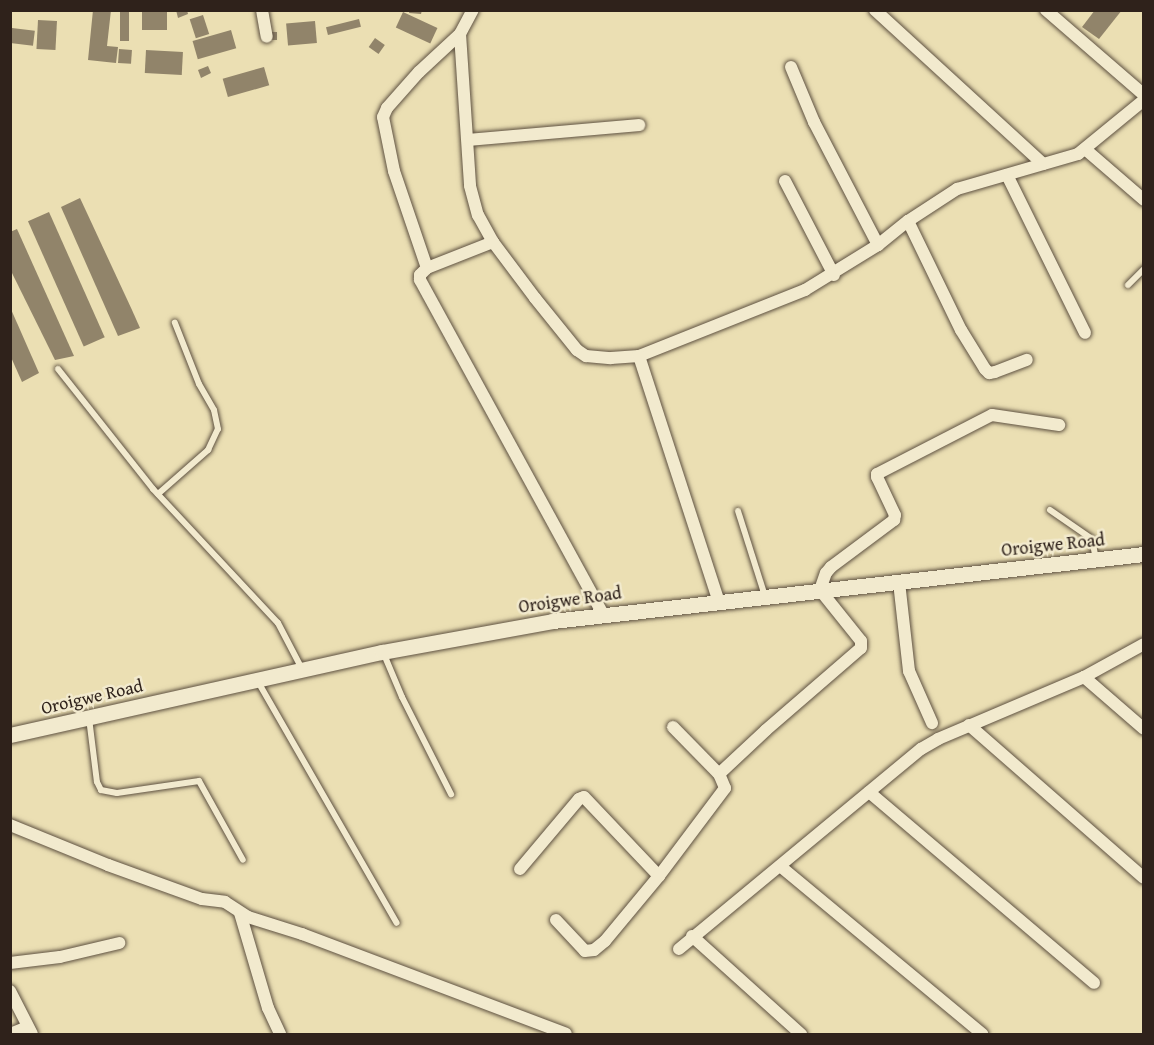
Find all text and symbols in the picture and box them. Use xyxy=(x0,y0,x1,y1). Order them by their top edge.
street label: Oroigwe Road xyxy=(1000,529,1106,561)
street label: Oroigwe Road xyxy=(517,582,623,618)
street label: Oroigwe Road xyxy=(39,675,145,719)

